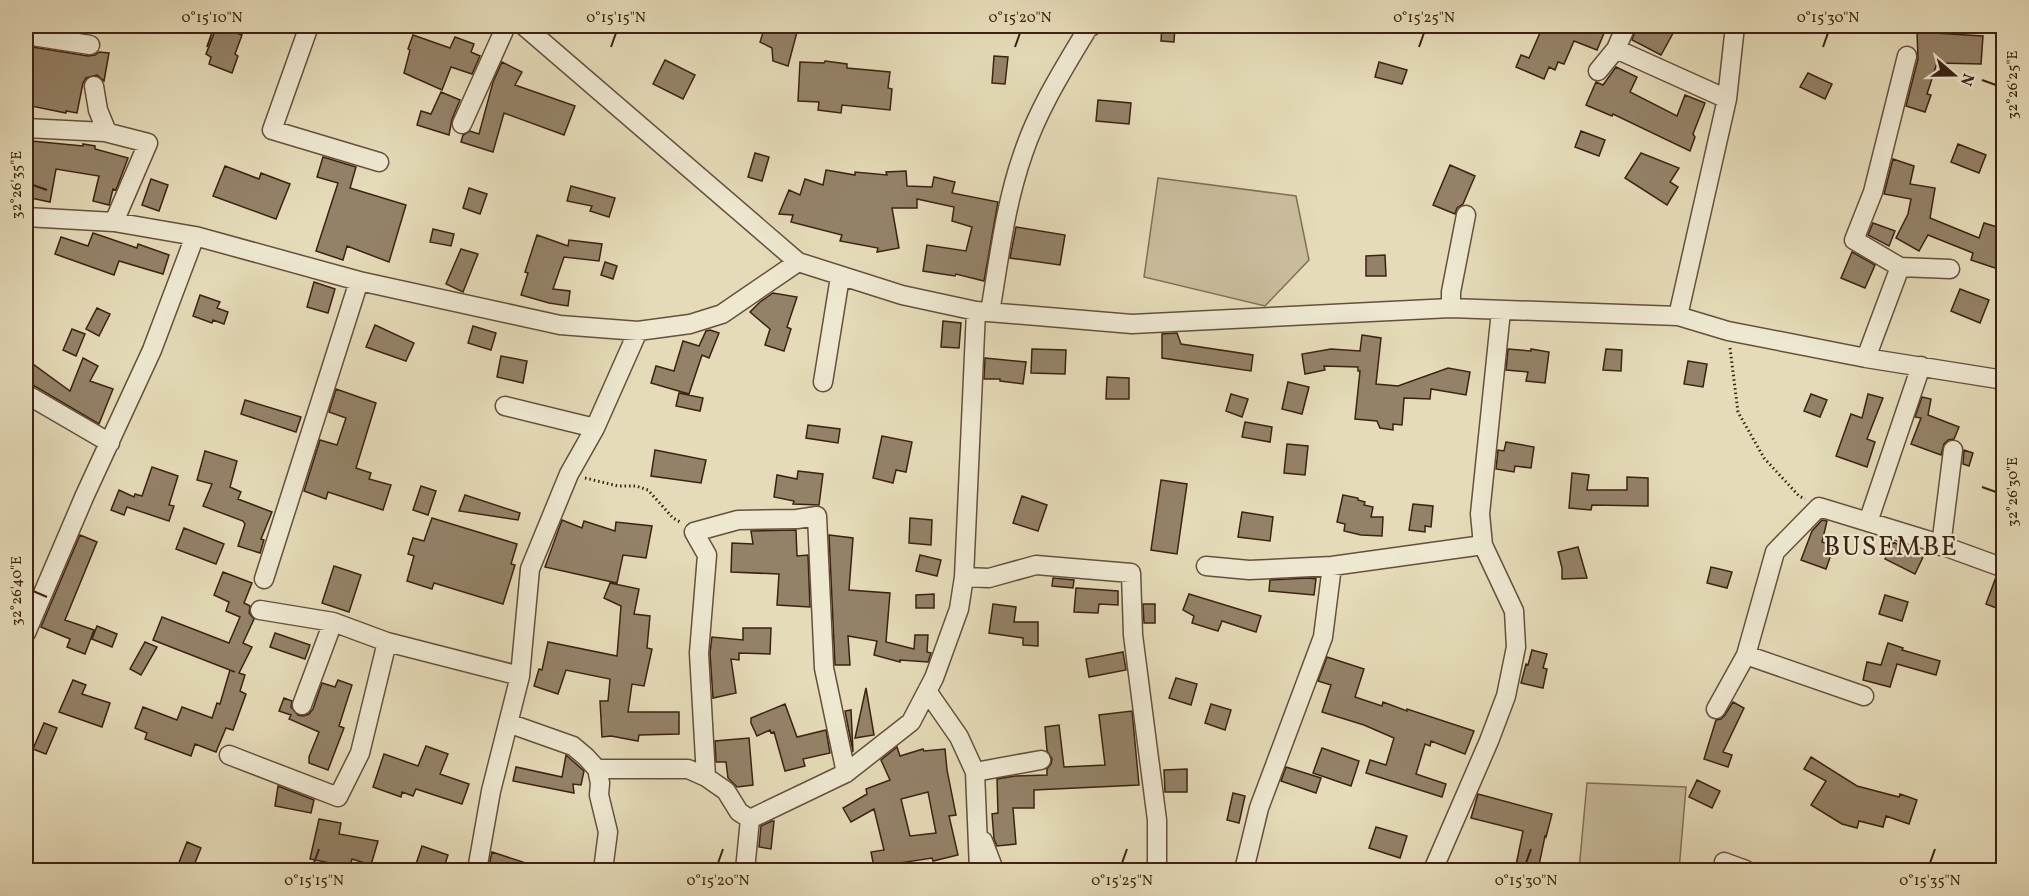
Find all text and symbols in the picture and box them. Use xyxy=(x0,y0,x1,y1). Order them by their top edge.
text: 0°15'10"N xyxy=(181,8,243,29)
text: 0°15'15"N xyxy=(586,8,646,29)
text: 0°15'20"N xyxy=(988,8,1052,29)
text: 0°15'25"N xyxy=(1393,8,1455,29)
text: 0°15'30"N xyxy=(1797,8,1859,29)
north arrow xyxy=(1924,45,1984,105)
text: 32°26'25"E xyxy=(2003,51,2024,119)
text: N xyxy=(1954,70,1979,89)
text: 32°26'35"E xyxy=(7,151,28,219)
text: 32°26'30"E xyxy=(2003,457,2024,527)
district label: BUSEMBE xyxy=(1824,529,1958,567)
text: 32°26'40"E xyxy=(7,556,28,626)
text: 0°15'15"N xyxy=(284,871,344,892)
text: 0°15'20"N xyxy=(686,871,750,892)
text: 0°15'25"N xyxy=(1091,871,1153,892)
text: 0°15'30"N xyxy=(1495,871,1557,892)
text: 0°15'35"N xyxy=(1899,871,1961,892)

